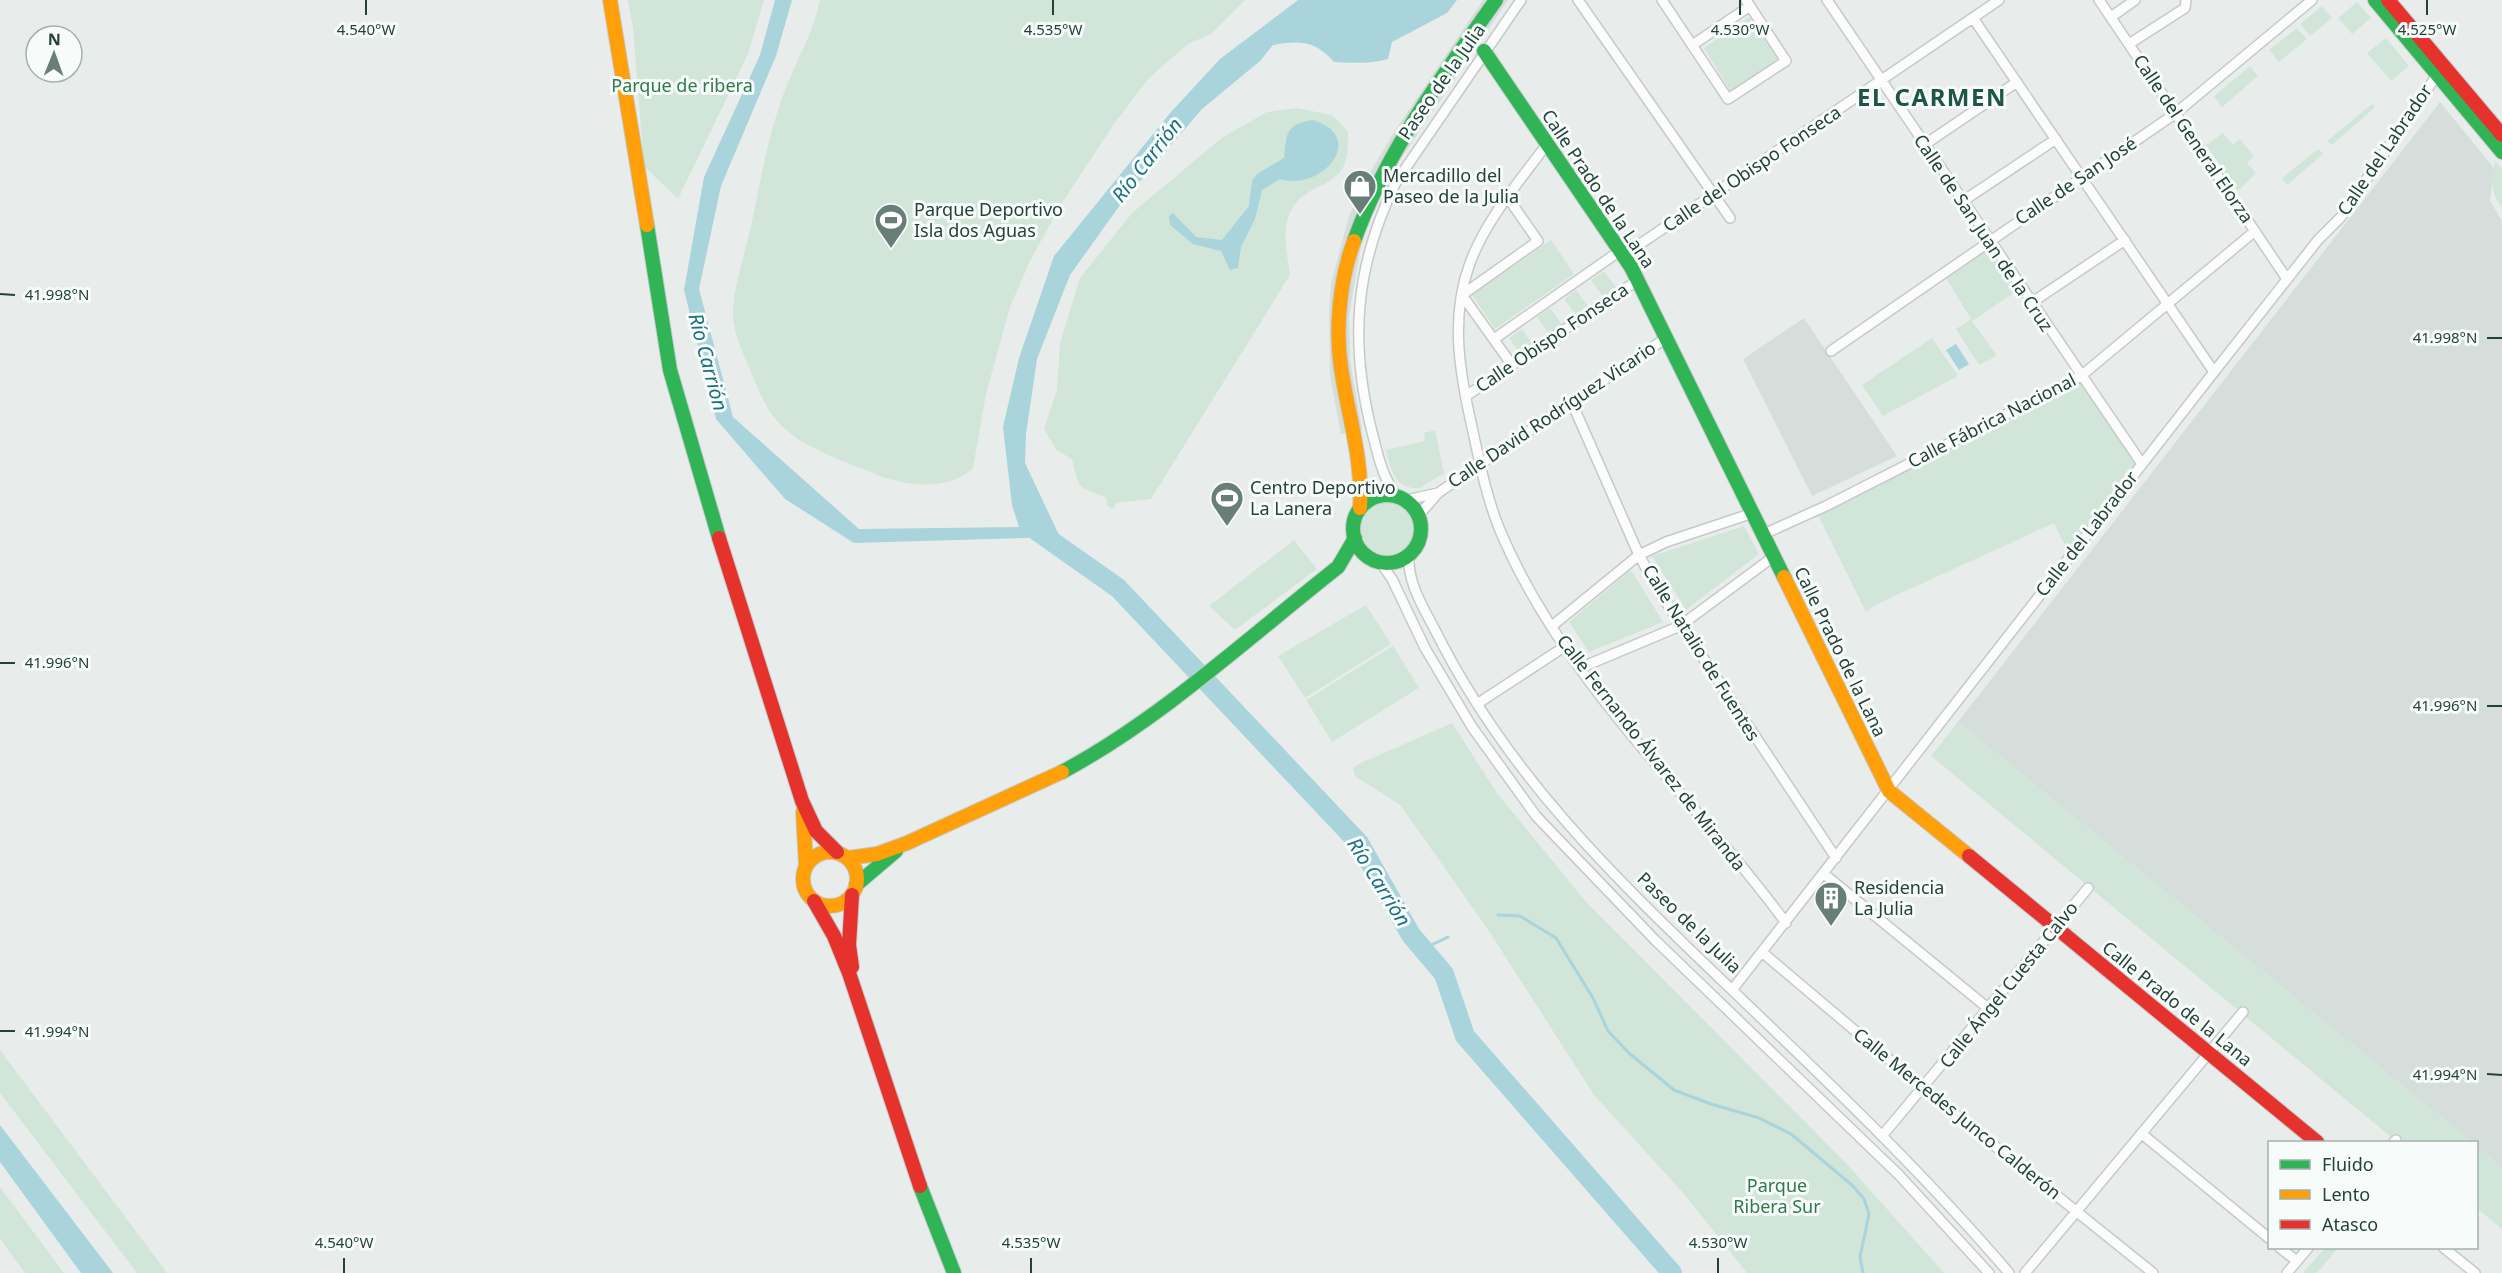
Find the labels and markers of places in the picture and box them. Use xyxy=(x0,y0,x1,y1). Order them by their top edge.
place label: Mercadillo del Paseo de la Julia xyxy=(1383,163,1519,208)
shop icon: Mercadillo del Paseo de la Julia xyxy=(1342,168,1378,215)
place label: Parque Deportivo Isla dos Aguas xyxy=(914,197,1063,242)
sports icon: Parque Deportivo Isla dos Aguas xyxy=(873,202,909,249)
place label: Centro Deportivo La Lanera xyxy=(1250,475,1396,520)
sports icon: Centro Deportivo La Lanera xyxy=(1209,480,1245,527)
place label: Residencia La Julia xyxy=(1854,875,1944,920)
building icon: Residencia La Julia xyxy=(1813,880,1849,927)

